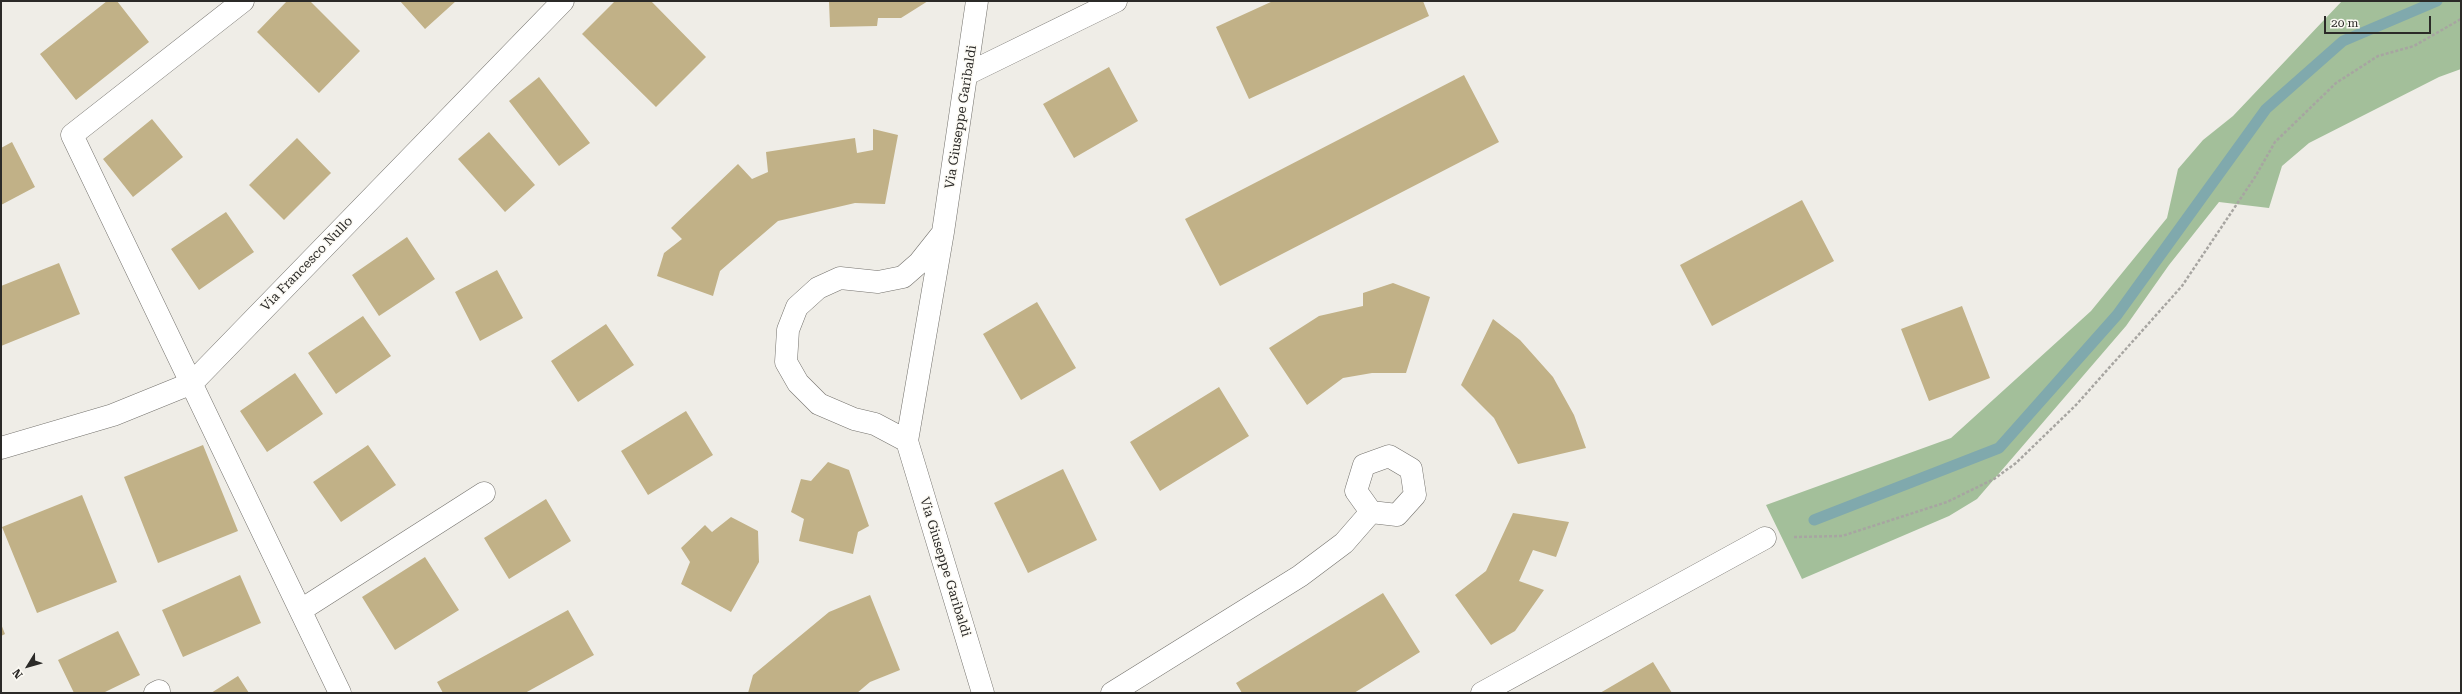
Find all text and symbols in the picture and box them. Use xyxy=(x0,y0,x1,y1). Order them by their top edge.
scale bar xyxy=(2326,8,2433,34)
text: 20 m xyxy=(2331,16,2358,30)
street label: Via Giuseppe Garibaldi xyxy=(942,44,980,190)
street label: Via Francesco Nullo xyxy=(258,214,356,314)
street label: Via Giuseppe Garibaldi xyxy=(916,495,974,639)
north arrow xyxy=(8,646,48,686)
text: N xyxy=(10,666,26,681)

